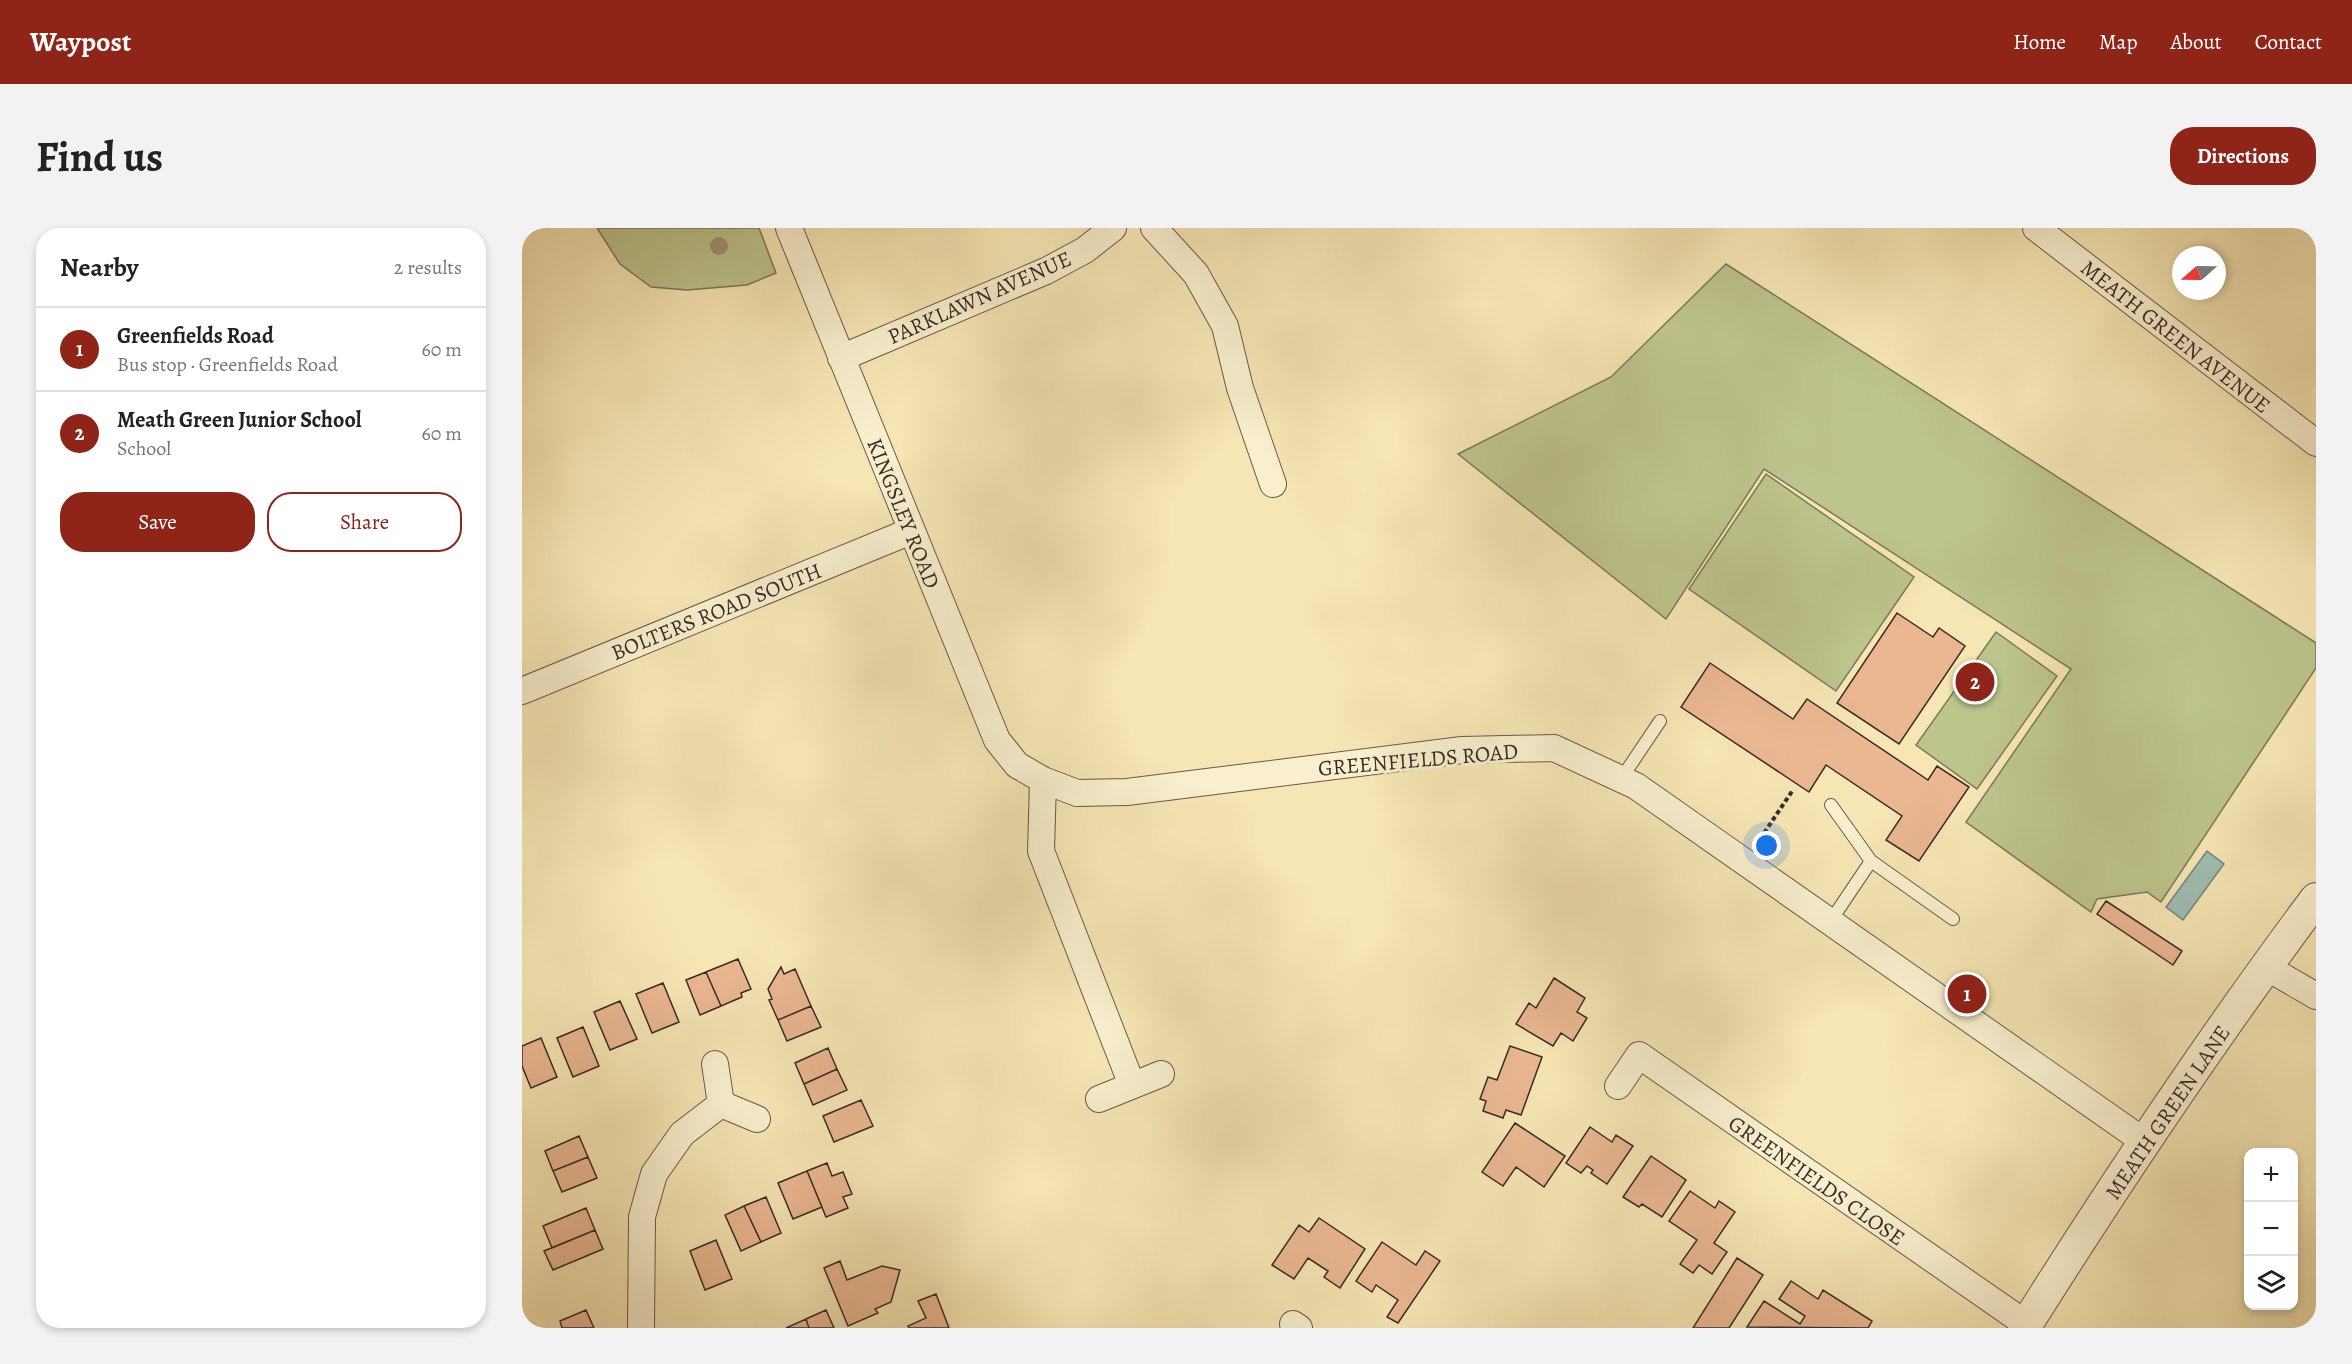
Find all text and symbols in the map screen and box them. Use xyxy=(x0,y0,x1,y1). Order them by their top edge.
text: Waypost xyxy=(30,23,131,61)
text: Home xyxy=(2013,28,2066,56)
text: Map xyxy=(2099,28,2137,56)
text: About xyxy=(2170,28,2222,56)
text: Contact xyxy=(2255,28,2322,56)
button: Directions xyxy=(2170,127,2316,185)
text: Find us xyxy=(36,128,163,185)
street label: PARKLAWN AVENUE xyxy=(883,244,1076,352)
north arrow xyxy=(2172,246,2226,300)
text: Nearby xyxy=(60,250,139,285)
street label: MEATH GREEN AVENUE xyxy=(2074,253,2277,420)
text: 2 results xyxy=(394,254,462,281)
text: Greenfields Road xyxy=(117,321,274,351)
text: 1 xyxy=(76,336,83,363)
text: 60 m xyxy=(422,336,462,363)
text: Bus stop · Greenfields Road xyxy=(117,351,338,378)
text: Meath Green Junior School xyxy=(117,405,362,435)
text: 2 xyxy=(75,420,84,447)
text: 60 m xyxy=(422,420,462,447)
street label: KINGSLEY ROAD xyxy=(859,434,947,593)
text: School xyxy=(117,435,171,462)
button: Save xyxy=(60,492,255,552)
button: Share xyxy=(267,492,462,552)
street label: BOLTERS ROAD SOUTH xyxy=(607,556,826,668)
pin: 2 xyxy=(1956,660,1994,704)
street label: GREENFIELDS ROAD xyxy=(1317,736,1519,784)
your location xyxy=(1752,831,1781,860)
pin: 1 xyxy=(1948,972,1986,1017)
street label: MEATH GREEN LANE xyxy=(2098,1019,2237,1206)
street label: GREENFIELDS CLOSE xyxy=(1722,1109,1911,1253)
map controls xyxy=(2244,1148,2298,1310)
button: + xyxy=(2244,1148,2298,1202)
button: − xyxy=(2244,1202,2298,1256)
button: layers xyxy=(2244,1256,2298,1310)

